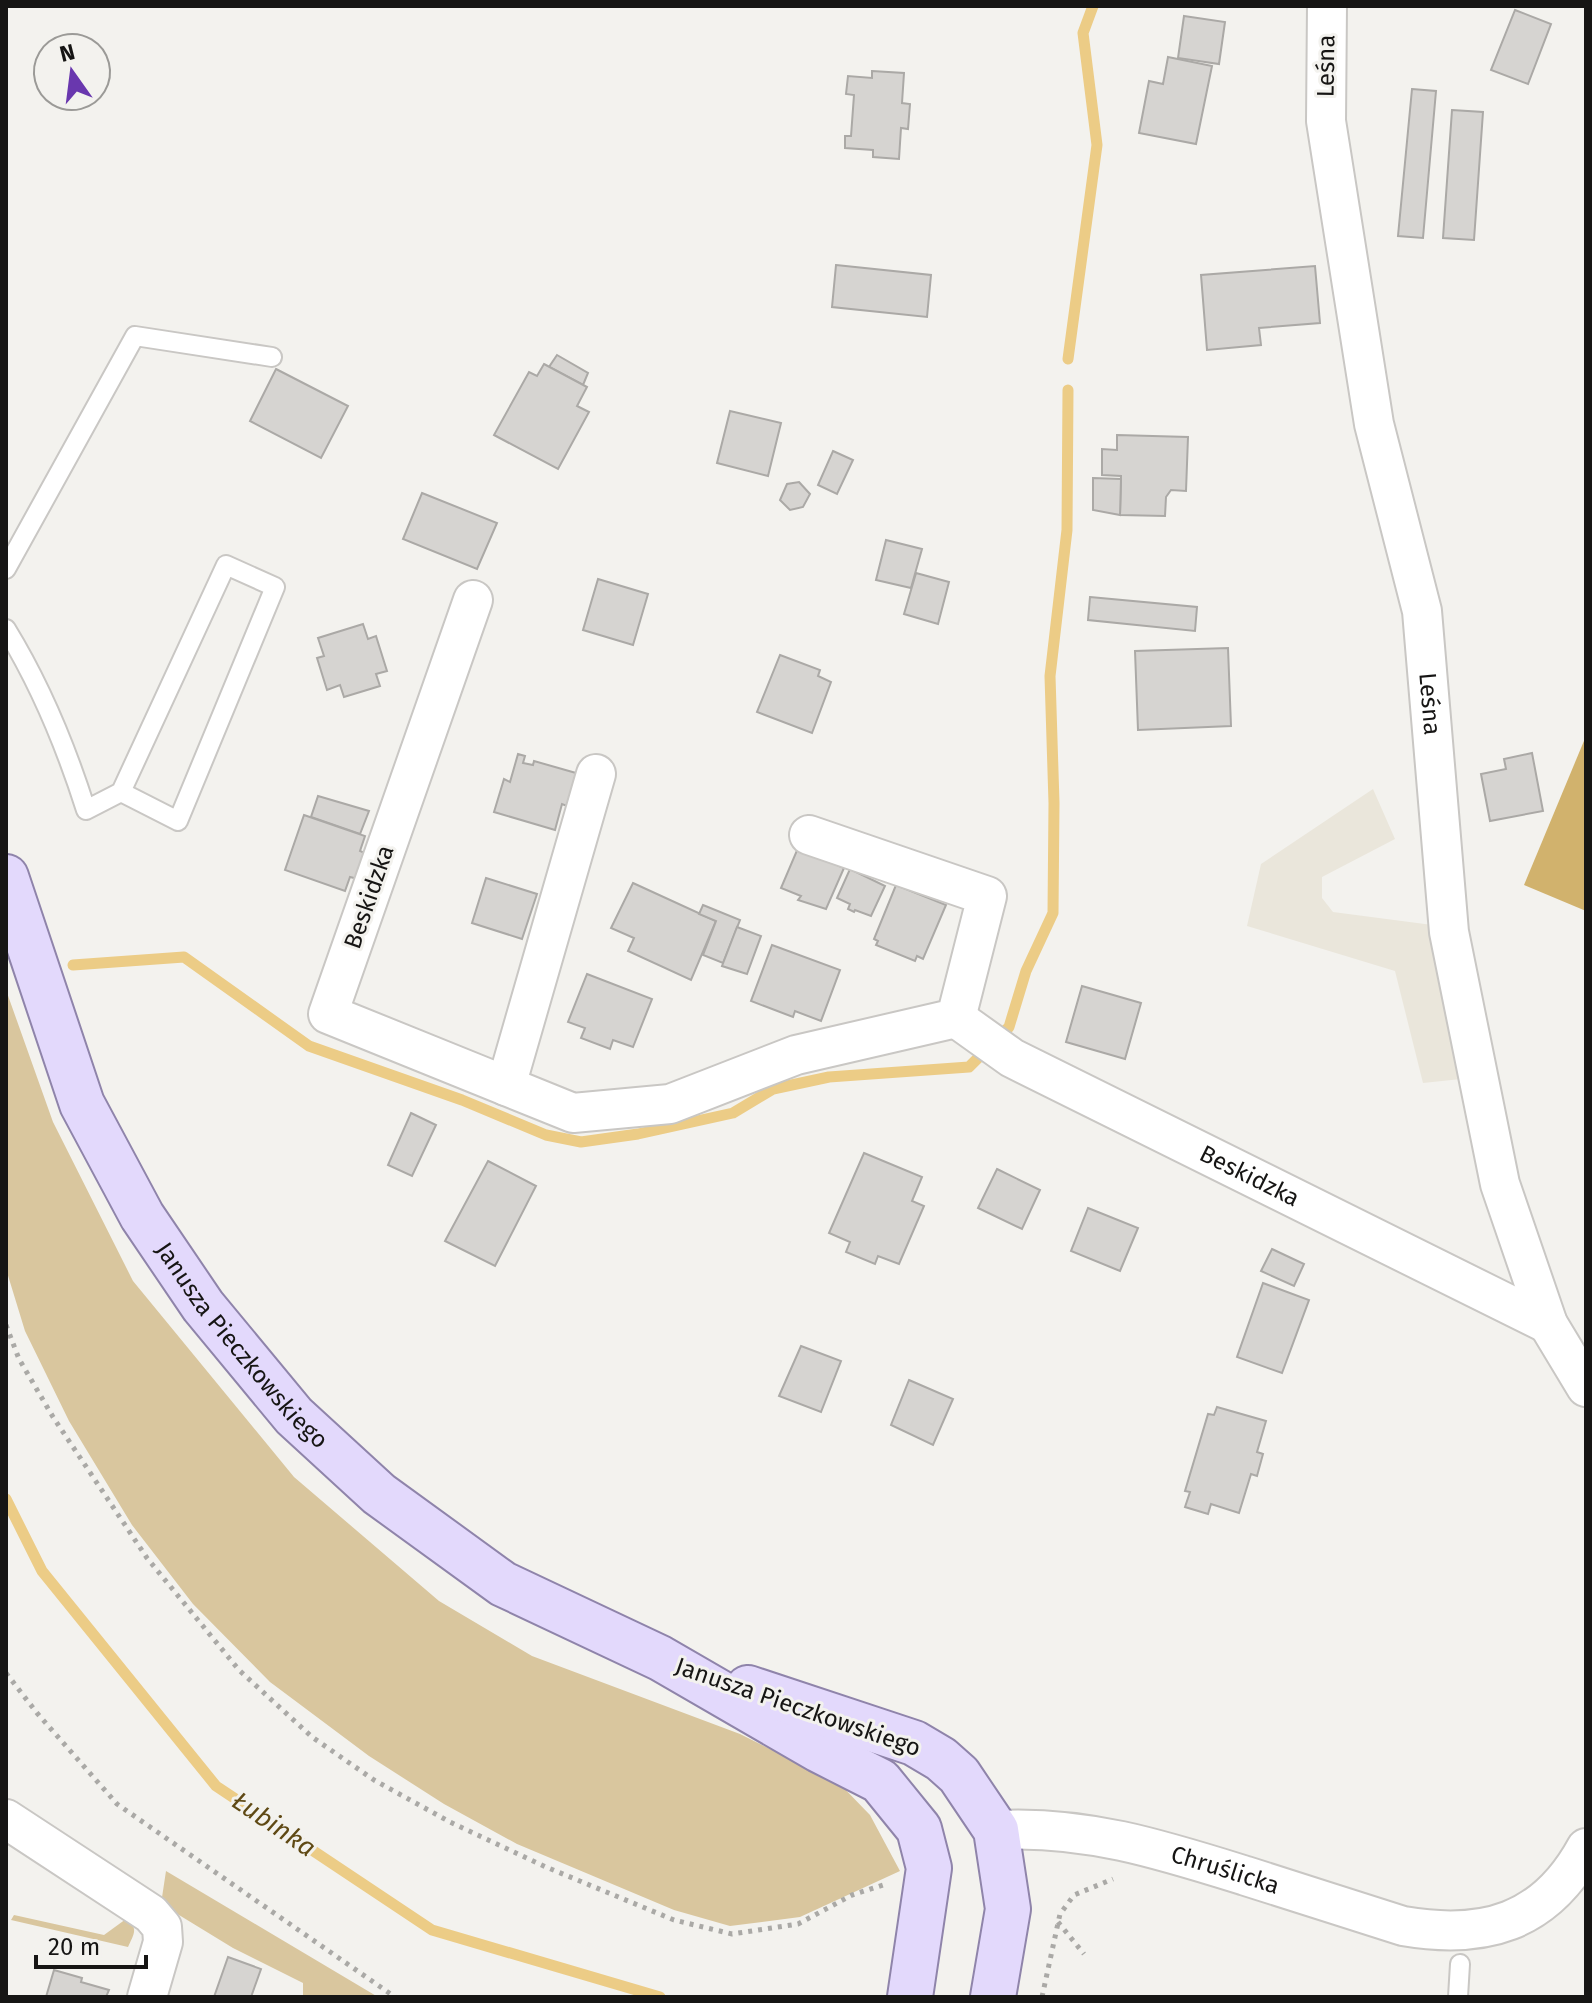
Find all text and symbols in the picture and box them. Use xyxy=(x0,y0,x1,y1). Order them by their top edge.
north arrow xyxy=(32,32,112,112)
street label: Leśna xyxy=(1311,34,1341,98)
text: N xyxy=(57,38,78,68)
street label: Leśna xyxy=(1413,671,1446,736)
street label: Beskidzka xyxy=(338,841,400,953)
street label: Beskidzka xyxy=(1195,1139,1304,1212)
street label: Janusza Pieczkowskiego xyxy=(150,1237,334,1454)
street label: Janusza Pieczkowskiego xyxy=(672,1652,924,1762)
water label: Łubinka xyxy=(226,1785,321,1864)
street label: Chruślicka xyxy=(1168,1840,1283,1900)
scale bar xyxy=(36,1919,146,1969)
text: 20 m xyxy=(48,1933,100,1961)

